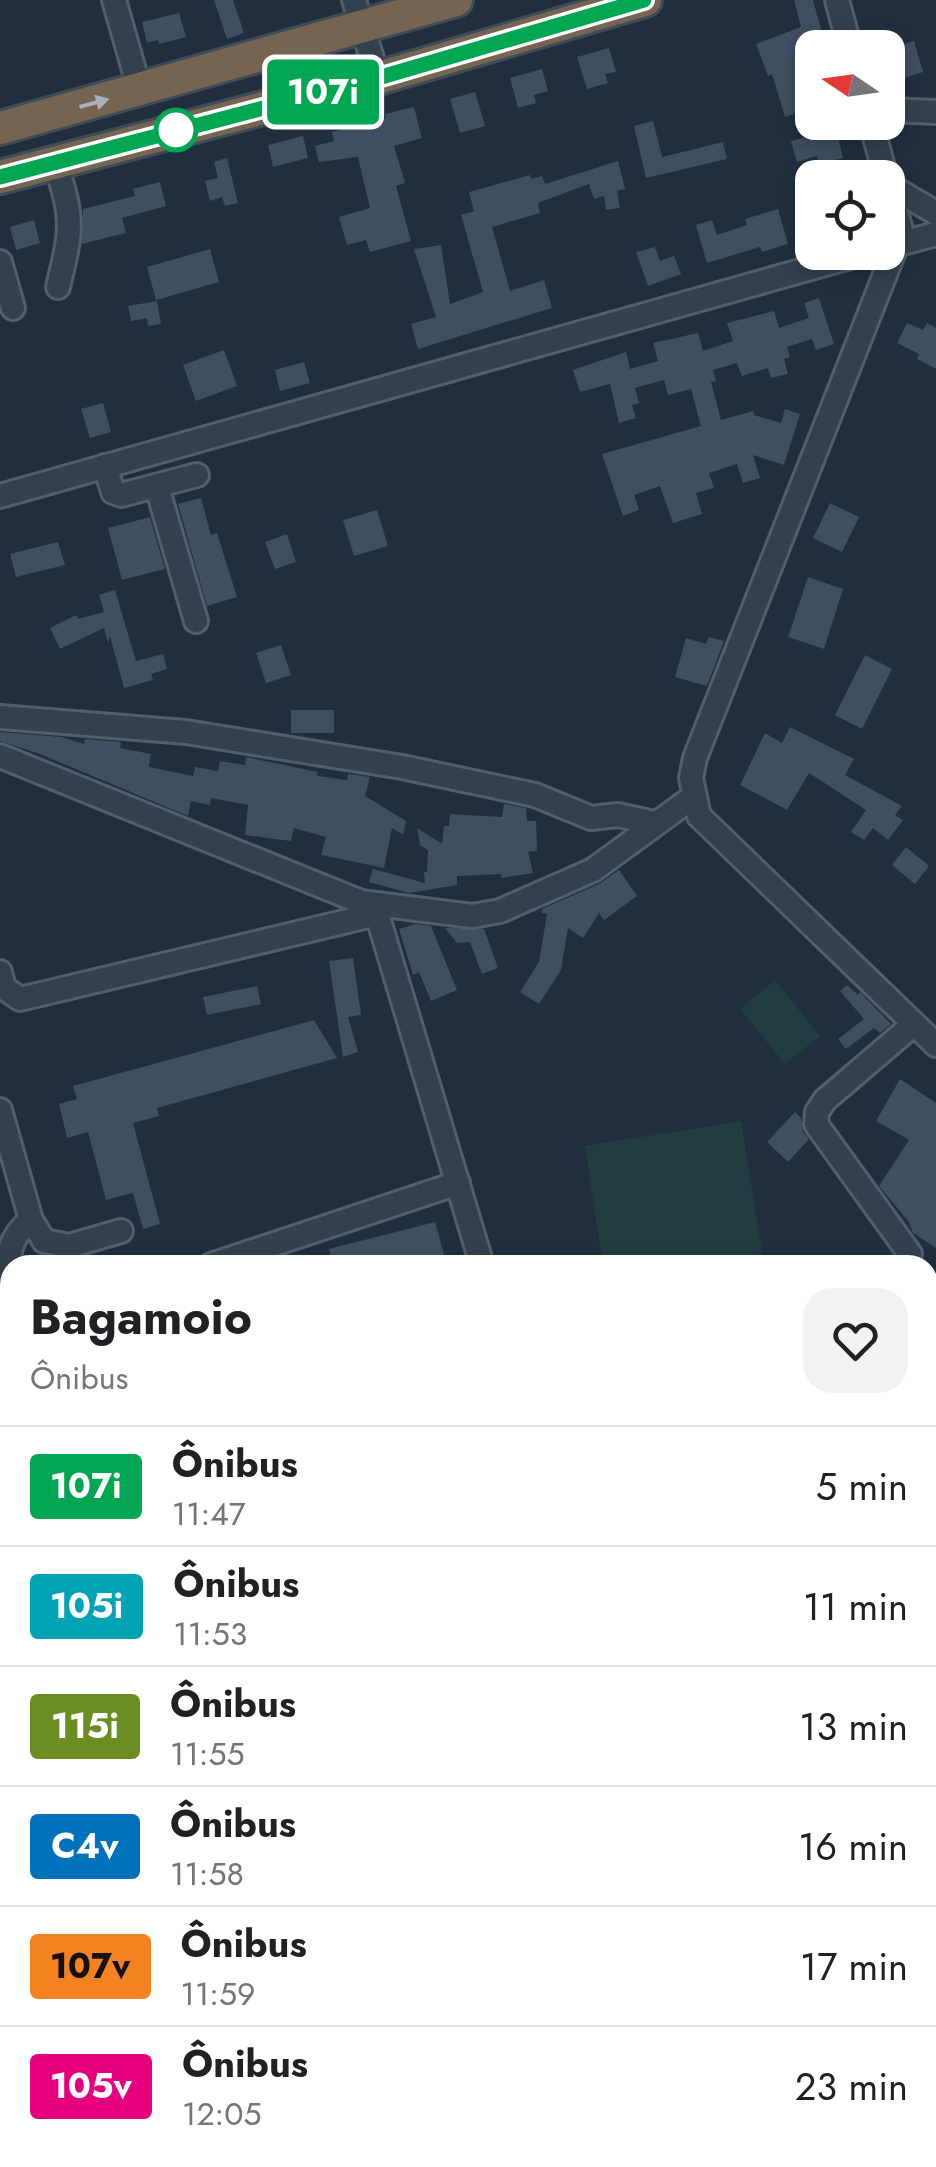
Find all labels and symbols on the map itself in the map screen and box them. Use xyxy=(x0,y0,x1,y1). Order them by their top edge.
north arrow xyxy=(795,30,905,140)
line badge: 107i xyxy=(253,59,393,124)
one-way arrow xyxy=(79,94,110,110)
unlabelled marker xyxy=(155,109,197,151)

